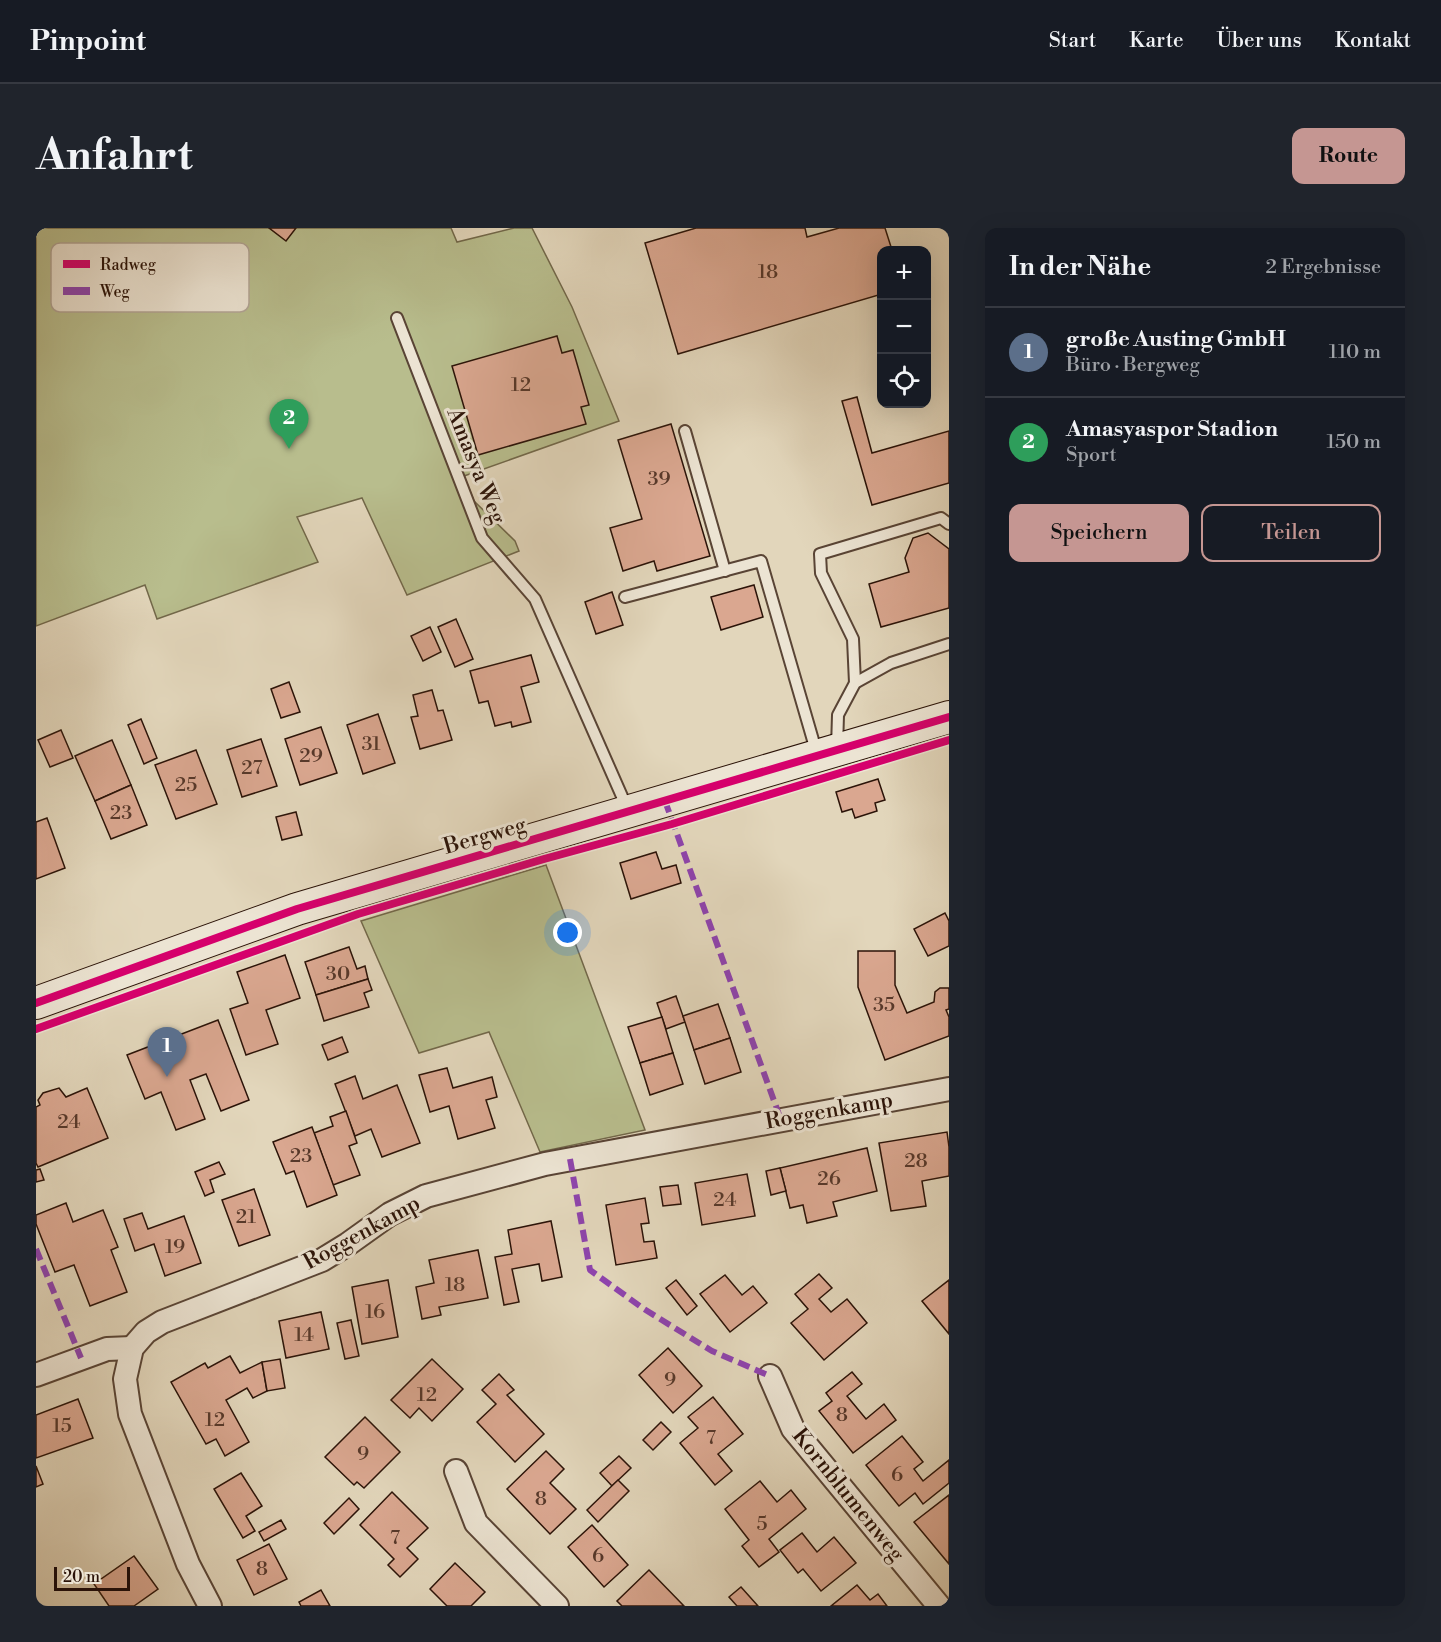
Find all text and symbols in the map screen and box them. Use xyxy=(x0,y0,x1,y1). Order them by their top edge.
text: Pinpoint xyxy=(30,24,146,59)
text: Start xyxy=(1049,28,1096,54)
text: Karte xyxy=(1129,28,1184,54)
text: Über uns xyxy=(1217,28,1302,54)
text: Kontakt xyxy=(1335,28,1411,54)
button: Route xyxy=(1292,128,1405,184)
text: Anfahrt xyxy=(36,130,193,183)
legend xyxy=(51,243,249,312)
map controls xyxy=(877,246,931,408)
button: + xyxy=(877,246,931,300)
text: In der Nähe xyxy=(1009,251,1151,283)
text: Radweg xyxy=(100,255,157,275)
text: 2 Ergebnisse xyxy=(1265,255,1381,280)
house number: 18 xyxy=(758,260,778,285)
text: Weg xyxy=(99,282,131,302)
button: − xyxy=(877,300,931,354)
text: große Austing GmbH xyxy=(1066,326,1286,353)
text: 1 xyxy=(1024,340,1033,365)
text: 110 m xyxy=(1329,340,1381,365)
text: Büro · Bergweg xyxy=(1066,353,1200,378)
button: locate xyxy=(877,354,931,408)
house number: 12 xyxy=(511,373,531,398)
pin: 2 xyxy=(270,400,308,449)
street label: Amasya Weg xyxy=(440,403,512,529)
text: Amasyaspor Stadion xyxy=(1066,416,1278,443)
text: 2 xyxy=(1022,430,1035,455)
text: 150 m xyxy=(1326,430,1381,455)
text: Sport xyxy=(1066,443,1117,468)
house number: 39 xyxy=(647,467,671,492)
button: Speichern xyxy=(1009,504,1189,562)
button: Teilen xyxy=(1201,504,1381,562)
house number: 31 xyxy=(361,732,381,757)
house number: 29 xyxy=(299,744,323,769)
house number: 27 xyxy=(241,756,263,781)
house number: 25 xyxy=(175,773,197,798)
house number: 23 xyxy=(110,801,132,826)
street label: Bergweg xyxy=(440,811,530,861)
your location xyxy=(553,918,582,947)
house number: 30 xyxy=(326,962,350,987)
house number: 35 xyxy=(873,993,895,1018)
pin: 1 xyxy=(148,1028,186,1077)
street label: Roggenkamp xyxy=(763,1086,895,1136)
house number: 24 xyxy=(57,1110,81,1135)
house number: 23 xyxy=(290,1144,312,1169)
house number: 28 xyxy=(904,1149,928,1174)
house number: 26 xyxy=(817,1167,841,1192)
house number: 24 xyxy=(713,1188,737,1213)
street label: Roggenkamp xyxy=(299,1190,425,1276)
house number: 21 xyxy=(236,1205,257,1230)
house number: 19 xyxy=(165,1235,185,1260)
house number: 18 xyxy=(445,1273,465,1298)
house number: 16 xyxy=(365,1300,385,1325)
house number: 14 xyxy=(294,1323,314,1348)
house number: 9 xyxy=(664,1368,676,1393)
house number: 12 xyxy=(417,1383,437,1408)
house number: 8 xyxy=(836,1403,848,1428)
house number: 12 xyxy=(205,1408,225,1433)
house number: 15 xyxy=(52,1414,72,1439)
street label: Kornblumenweg xyxy=(786,1423,910,1568)
house number: 7 xyxy=(706,1426,716,1451)
house number: 9 xyxy=(357,1442,369,1467)
house number: 6 xyxy=(891,1463,903,1488)
house number: 8 xyxy=(535,1487,547,1512)
house number: 5 xyxy=(756,1512,768,1537)
house number: 7 xyxy=(390,1526,400,1551)
house number: 6 xyxy=(592,1544,604,1569)
house number: 8 xyxy=(256,1557,268,1582)
scale bar xyxy=(54,1564,130,1592)
text: 20 m xyxy=(63,1567,100,1587)

